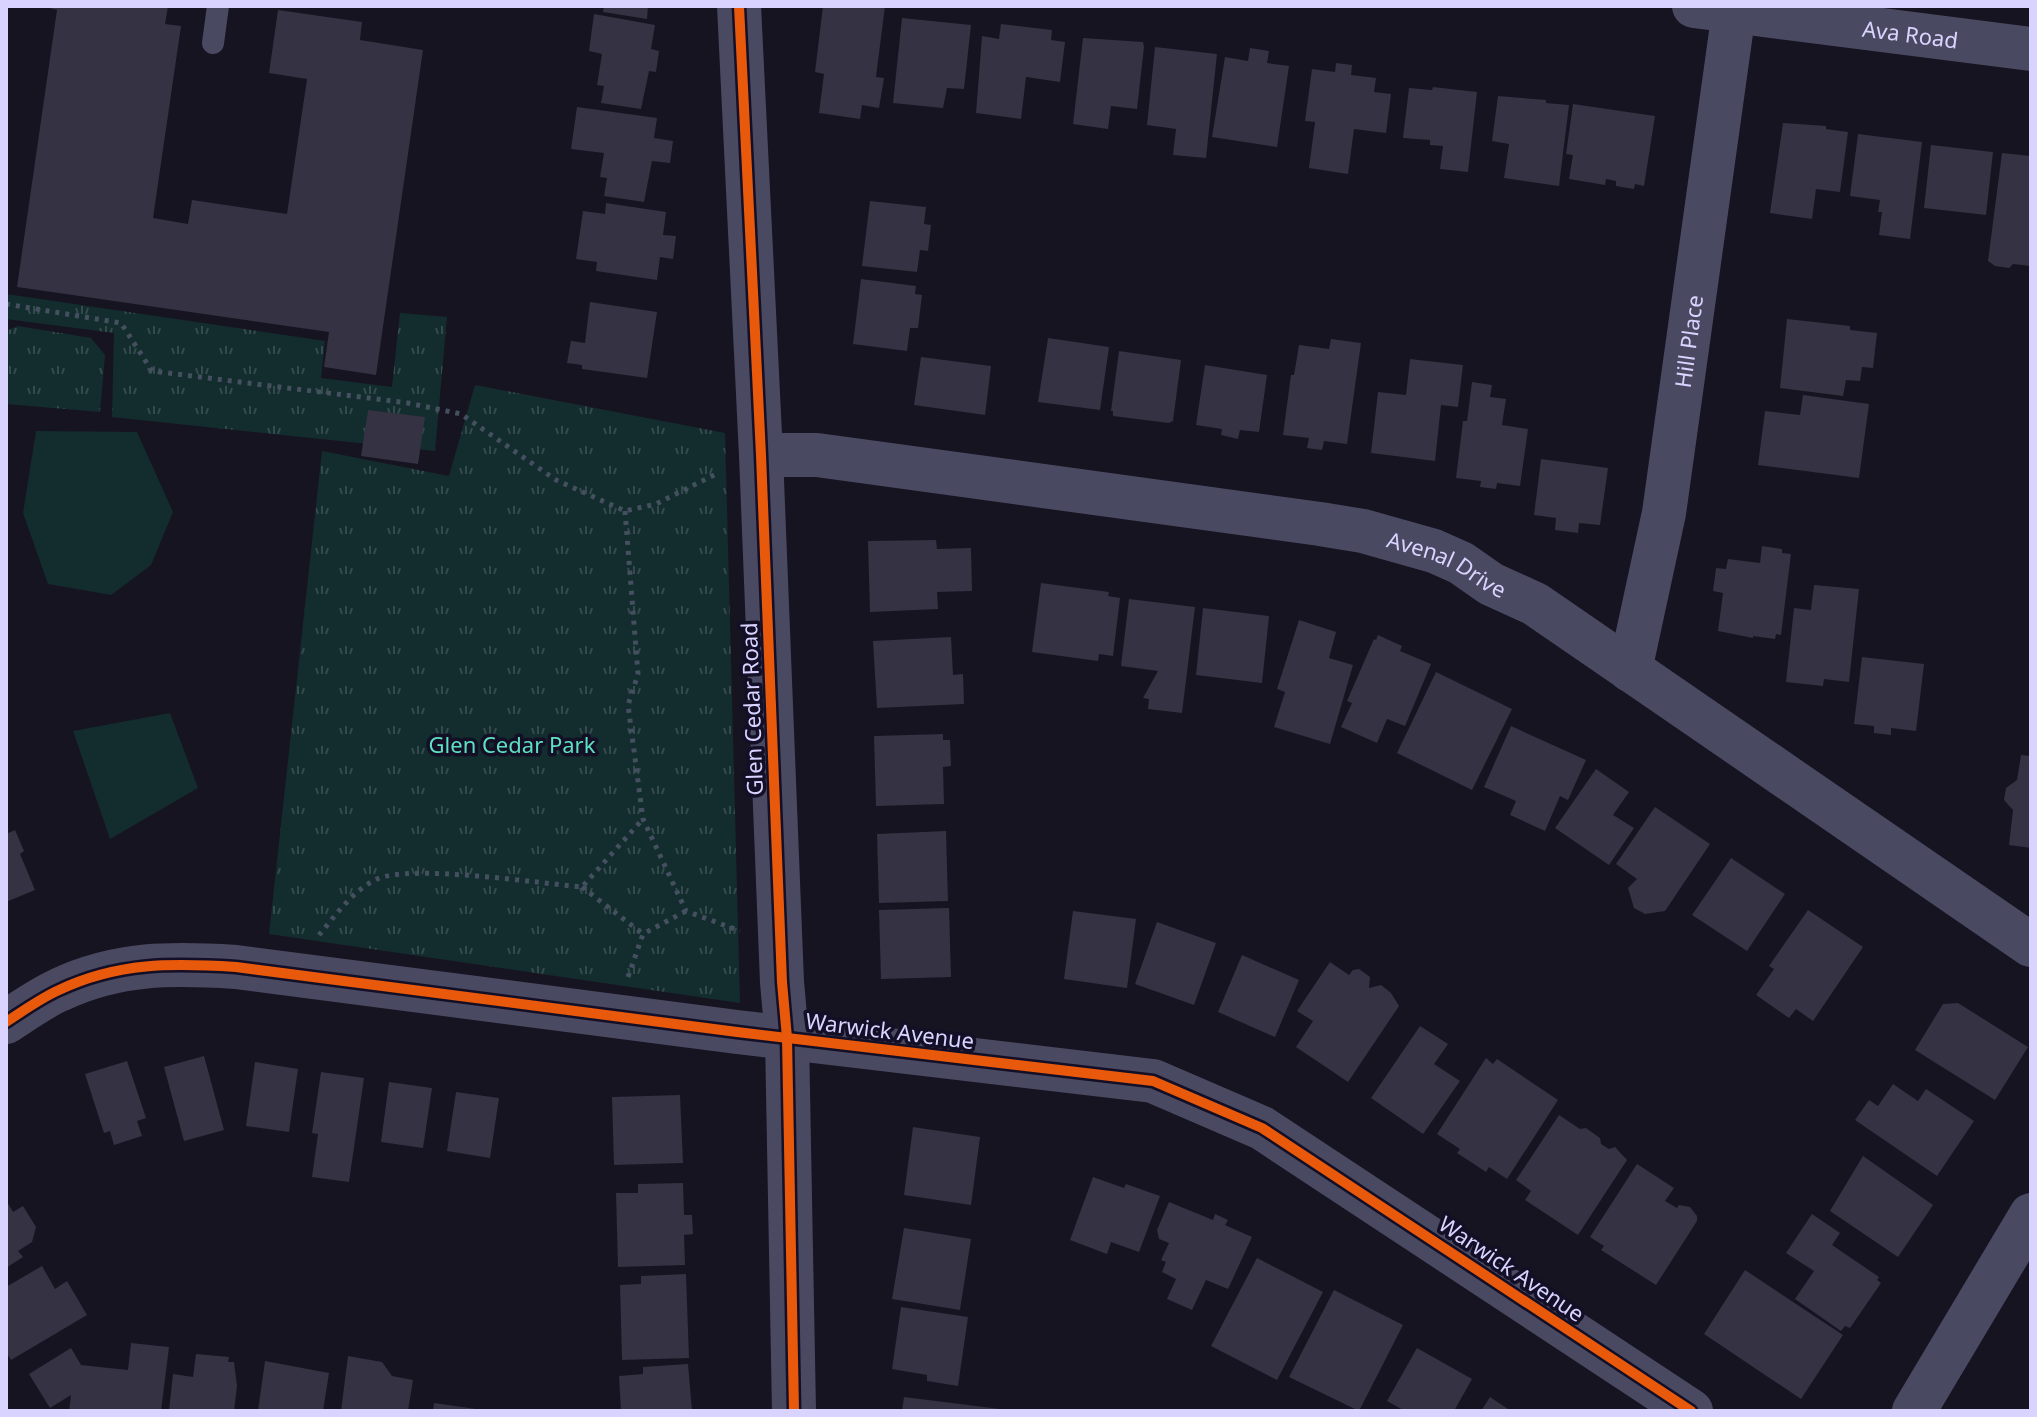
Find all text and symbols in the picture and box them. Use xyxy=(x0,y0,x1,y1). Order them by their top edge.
street label: Ava Road xyxy=(1861,13,1960,55)
street label: Hill Place xyxy=(1667,293,1709,390)
street label: Avenal Drive xyxy=(1384,524,1511,604)
street label: Glen Cedar Road xyxy=(733,622,769,796)
park label: Glen Cedar Park xyxy=(429,729,596,759)
street label: Warwick Avenue xyxy=(804,1005,976,1055)
street label: Warwick Avenue xyxy=(1433,1208,1591,1328)

